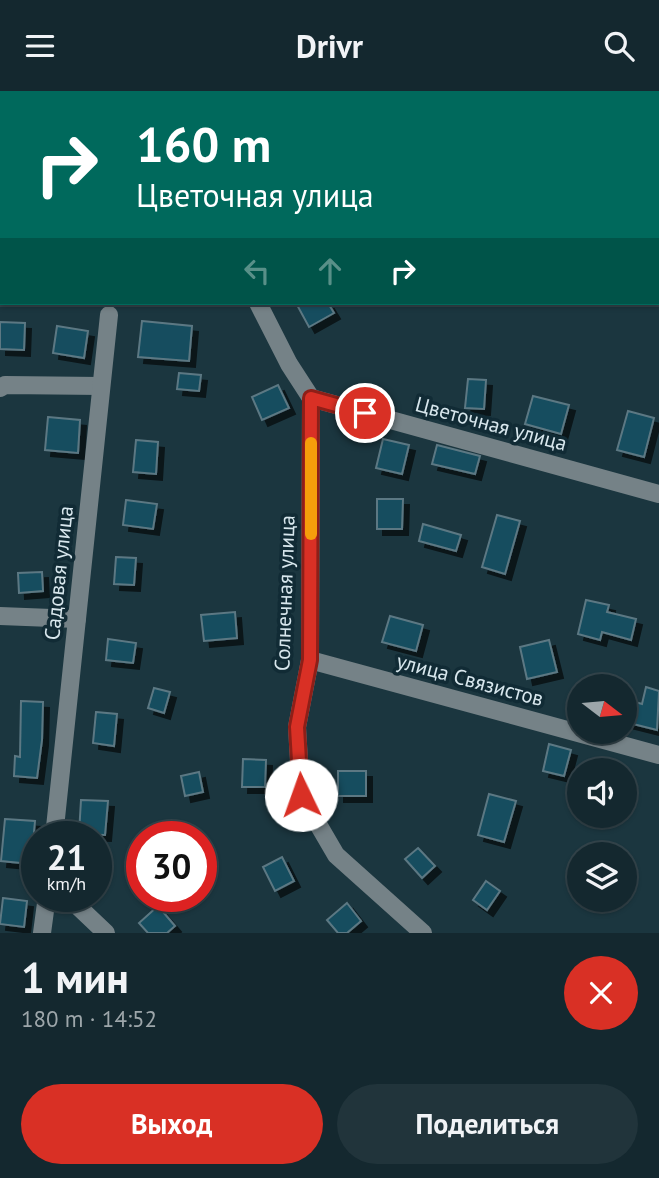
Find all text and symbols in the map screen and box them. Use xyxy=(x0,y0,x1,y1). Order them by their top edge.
text: Drivr xyxy=(296,25,363,67)
icon: menu xyxy=(21,27,59,65)
icon: search xyxy=(600,27,638,65)
text: 160 m xyxy=(136,112,271,176)
icon: right xyxy=(21,119,112,210)
text: Цветочная улица xyxy=(136,174,374,216)
icon: left xyxy=(238,252,276,290)
icon: ahead xyxy=(311,252,349,290)
icon: right xyxy=(384,252,422,290)
pin xyxy=(335,383,395,443)
street label: Цветочная улица xyxy=(412,390,570,457)
icon: arrive xyxy=(346,394,384,432)
street label: Садовая улица xyxy=(38,504,79,641)
street label: Солнечная улица xyxy=(268,515,301,671)
street label: улица Связистов xyxy=(394,647,547,712)
north arrow xyxy=(567,674,637,744)
map controls xyxy=(567,674,637,912)
position arrow xyxy=(264,758,338,832)
button: sound xyxy=(567,758,637,828)
speed limit sign: 30 xyxy=(126,821,217,912)
text: 21 xyxy=(47,834,86,880)
button: layers xyxy=(567,842,637,912)
text: km/h xyxy=(47,872,86,895)
text: 1 мин xyxy=(21,950,129,1005)
button: close xyxy=(564,956,638,1030)
text: 180 m · 14:52 xyxy=(21,1004,157,1033)
button: Выход xyxy=(21,1084,323,1164)
button: Поделиться xyxy=(337,1084,638,1164)

